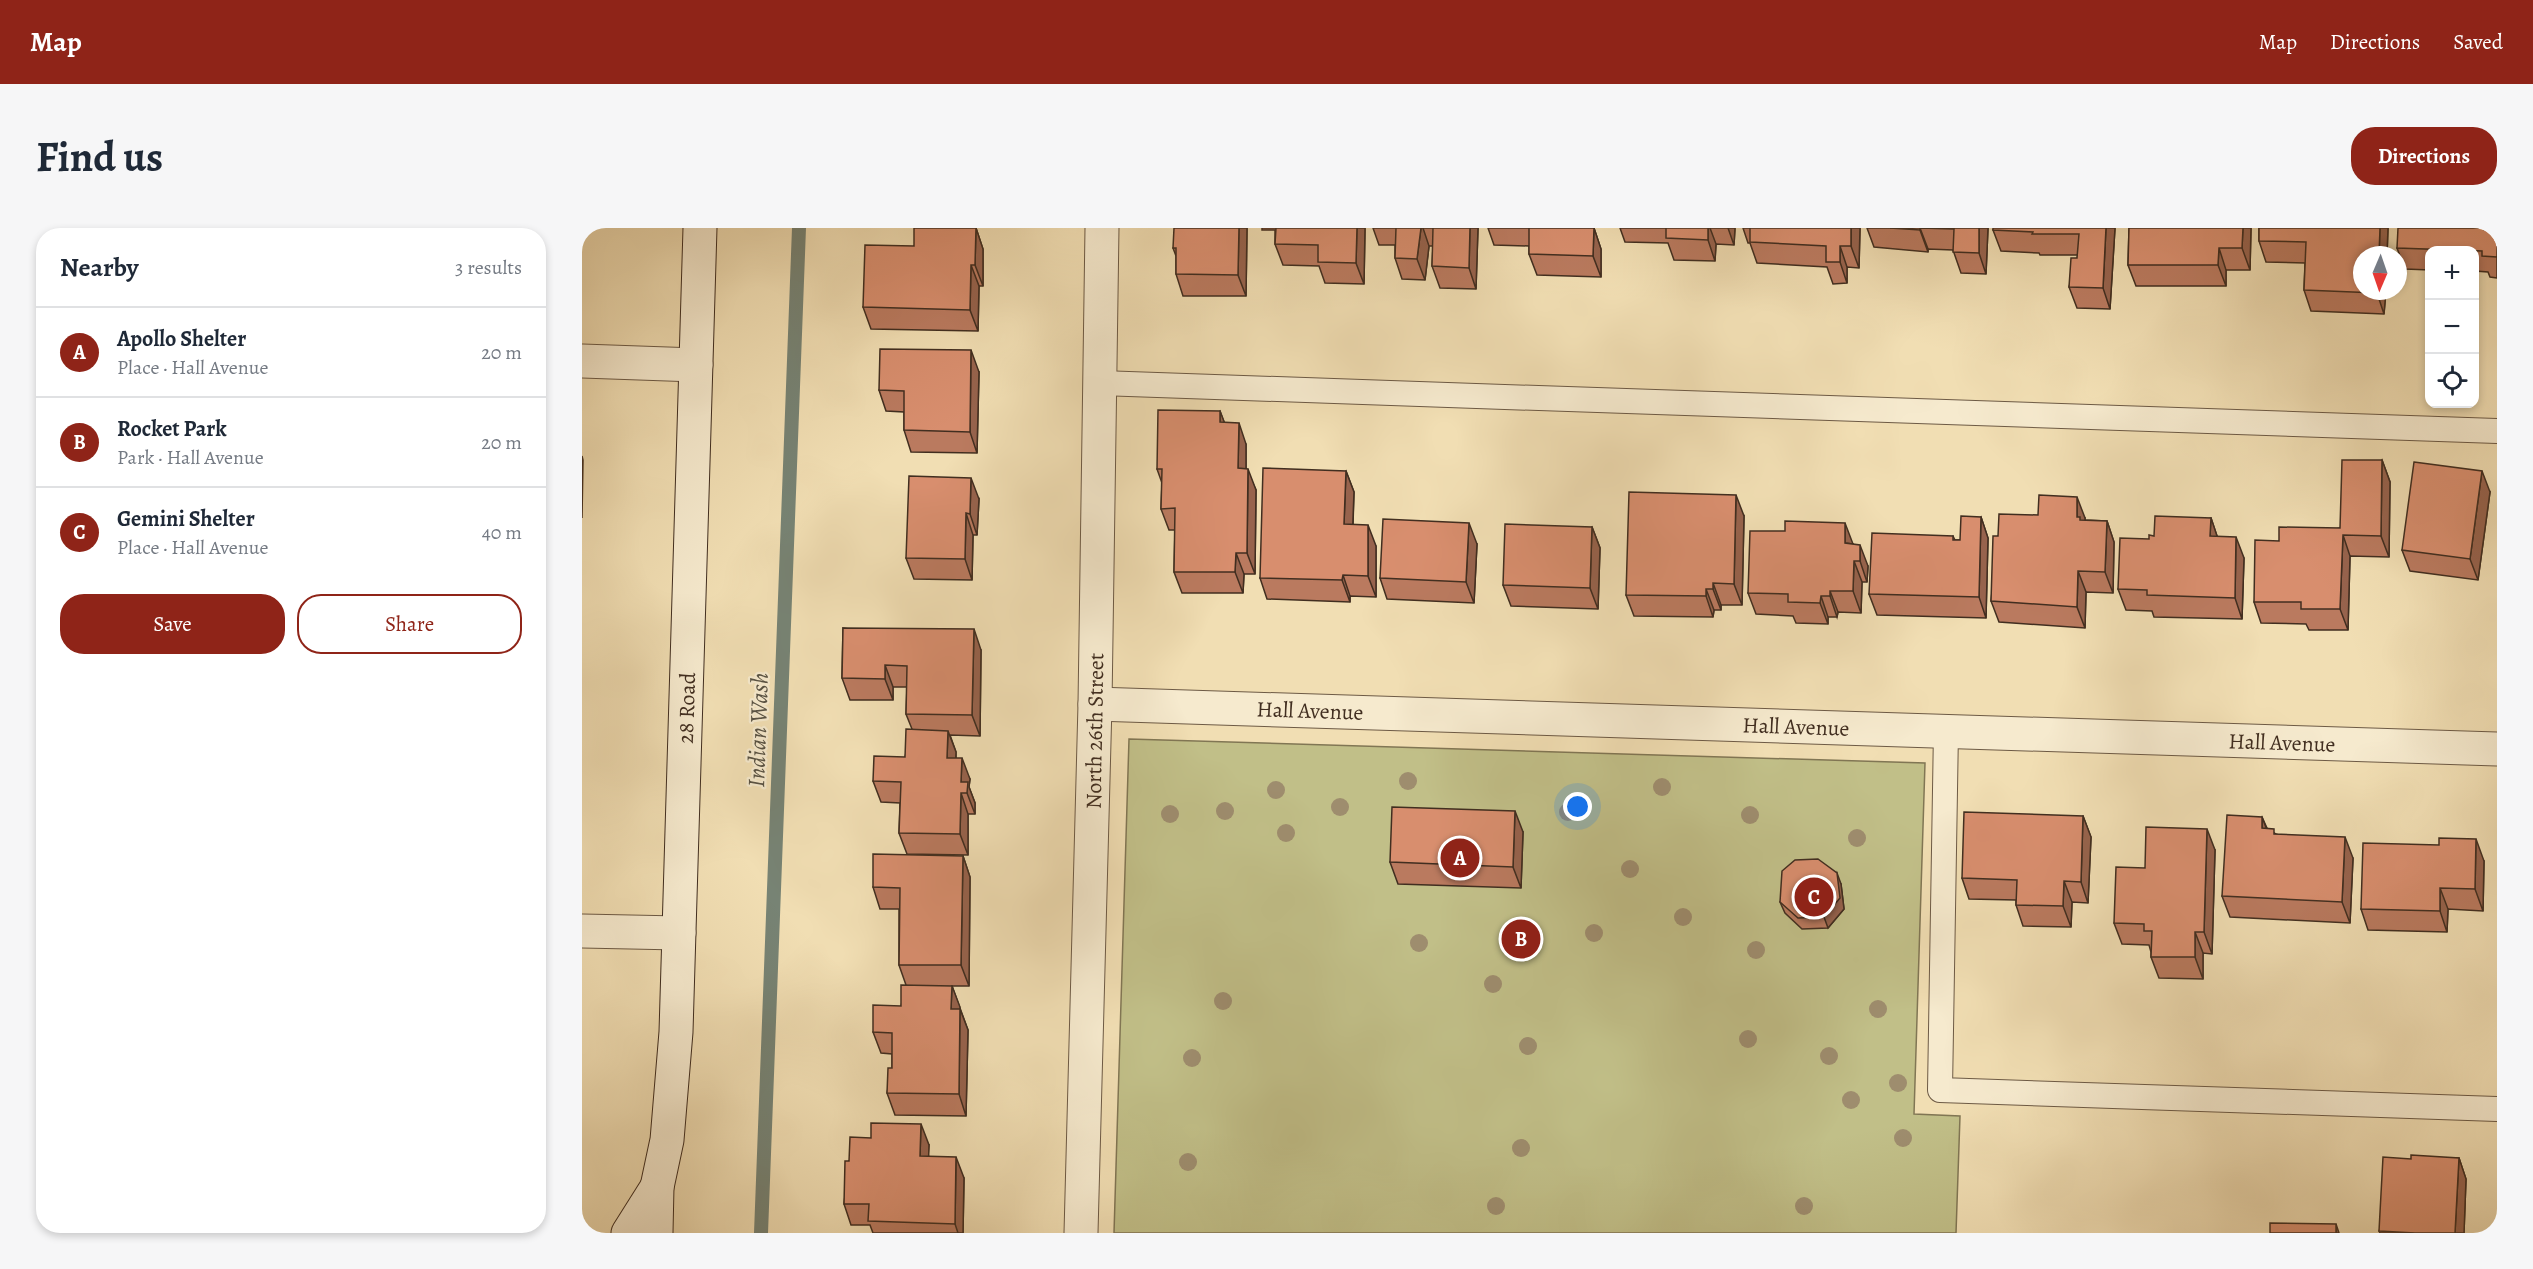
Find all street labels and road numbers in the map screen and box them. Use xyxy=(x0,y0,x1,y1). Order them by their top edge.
street label: North 26th Street xyxy=(1079,653,1111,809)
street label: 28 Road xyxy=(671,672,703,744)
street label: Hall Avenue xyxy=(1256,694,1364,728)
street label: Hall Avenue xyxy=(1742,710,1850,744)
street label: Hall Avenue xyxy=(2228,726,2336,760)

